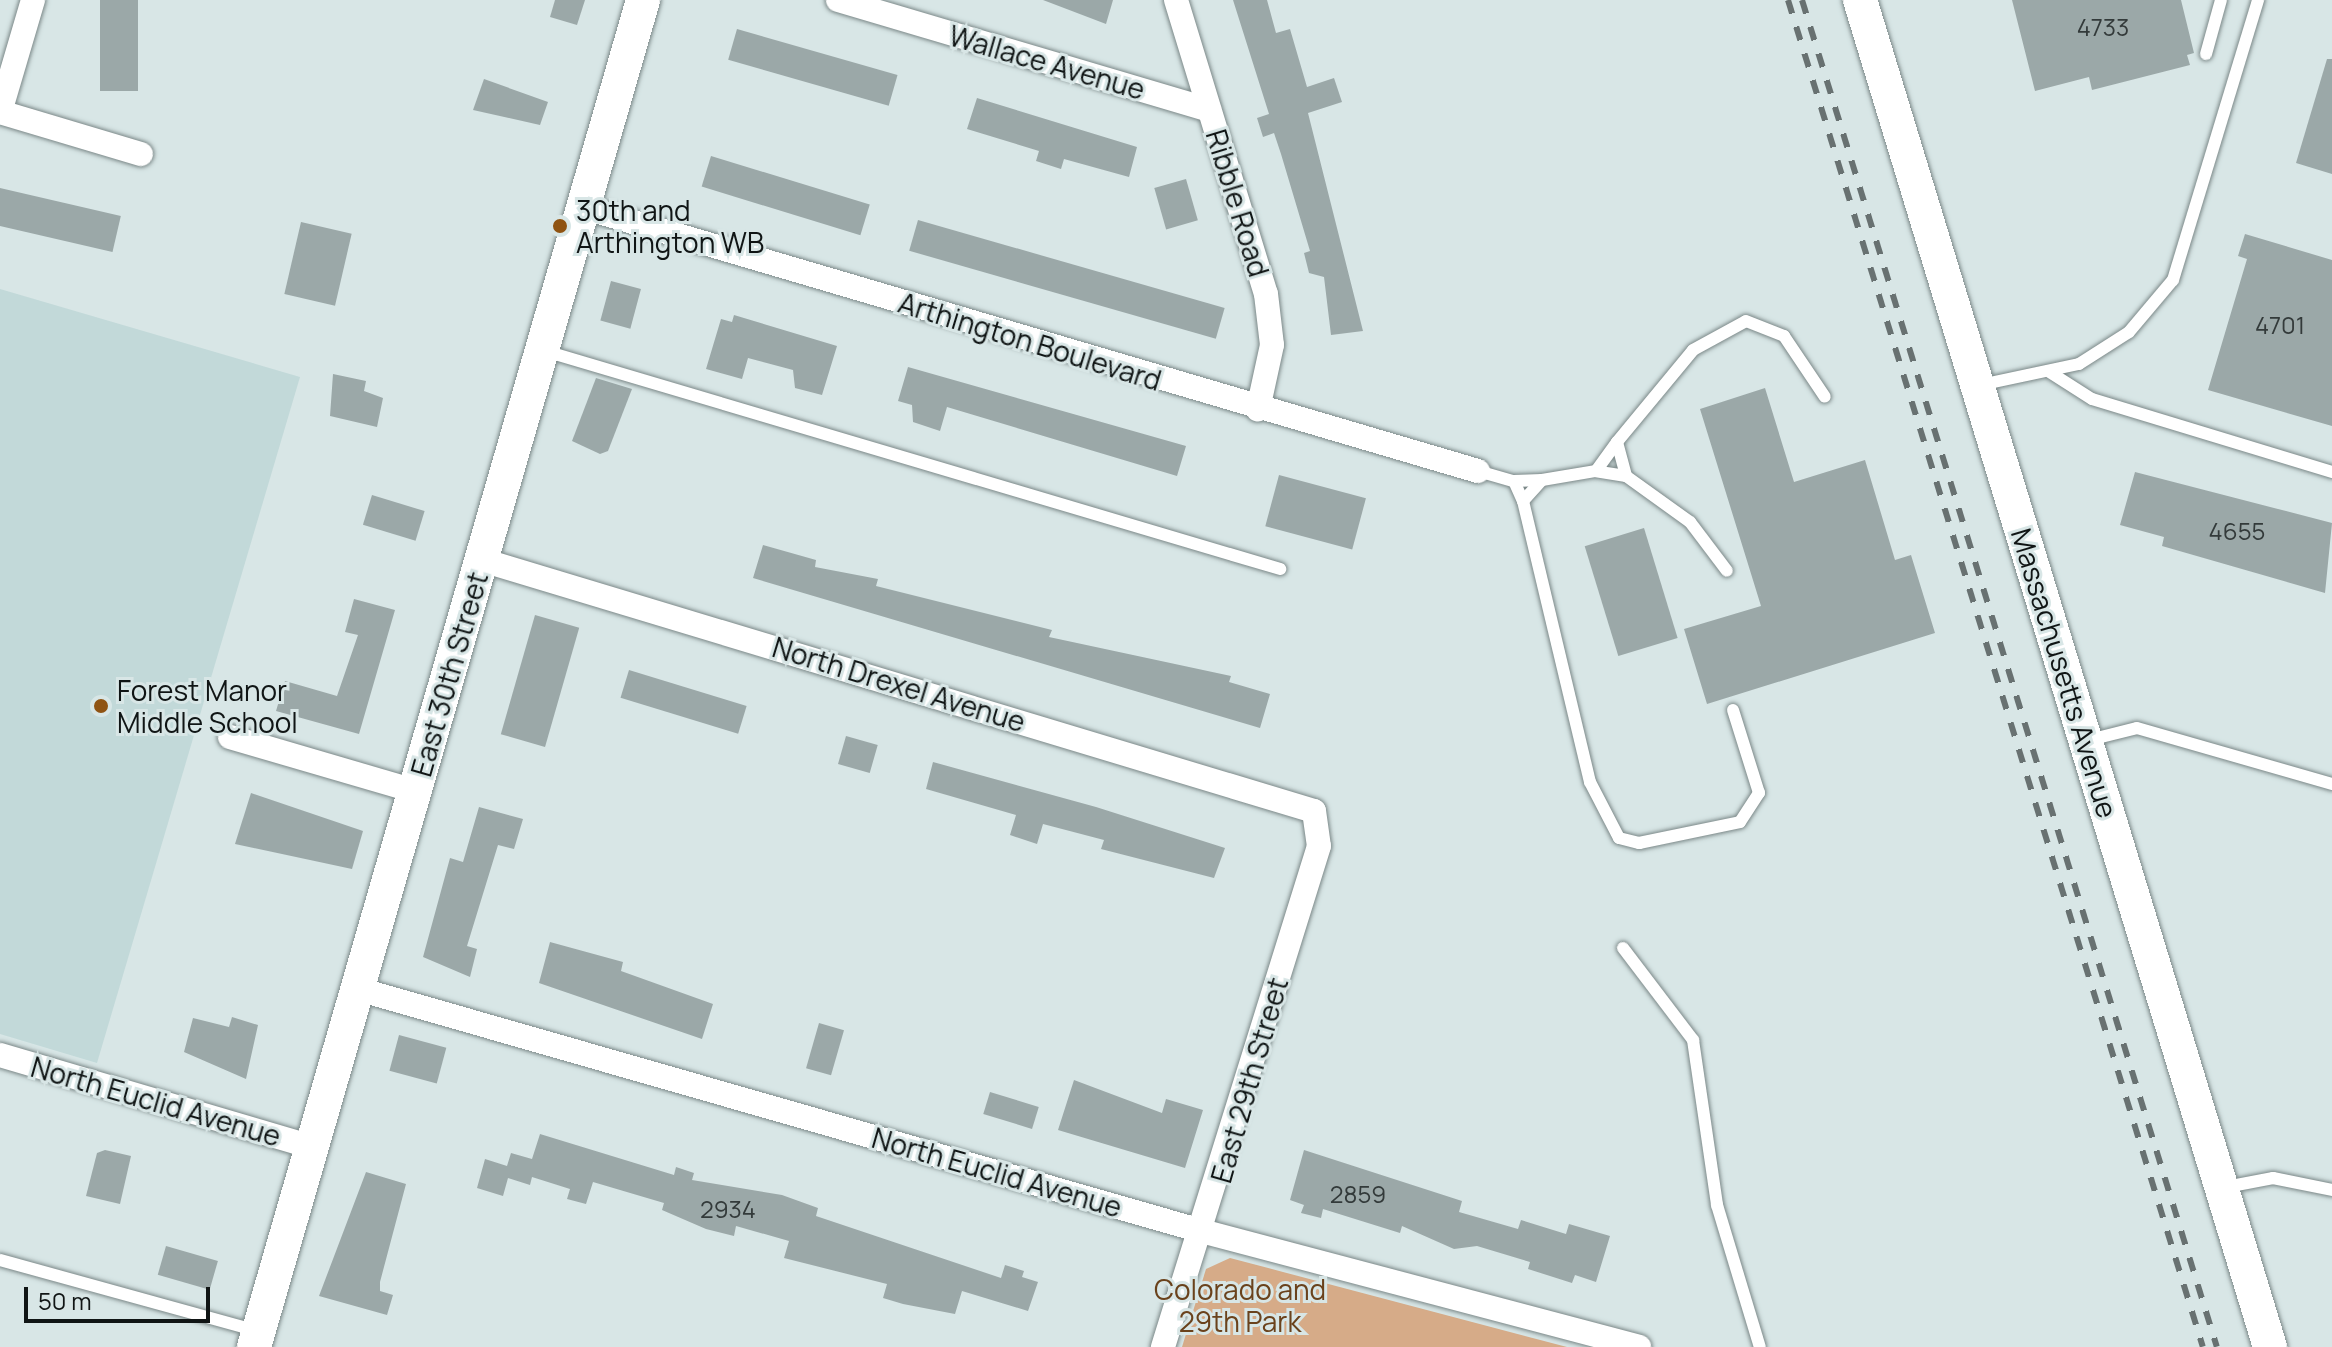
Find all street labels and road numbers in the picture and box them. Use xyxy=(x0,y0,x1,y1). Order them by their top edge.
street label: Wallace Avenue xyxy=(945,18,1149,106)
street label: Ribble Road xyxy=(1200,125,1276,281)
street label: Arthington Boulevard xyxy=(895,285,1165,397)
street label: Massachusetts Avenue xyxy=(2005,524,2125,822)
street label: East 30th Street xyxy=(404,568,494,780)
street label: North Drexel Avenue xyxy=(769,630,1029,738)
street label: East 29th Street xyxy=(1204,973,1294,1187)
street label: North Euclid Avenue xyxy=(27,1049,285,1153)
street label: North Euclid Avenue xyxy=(868,1120,1126,1224)

